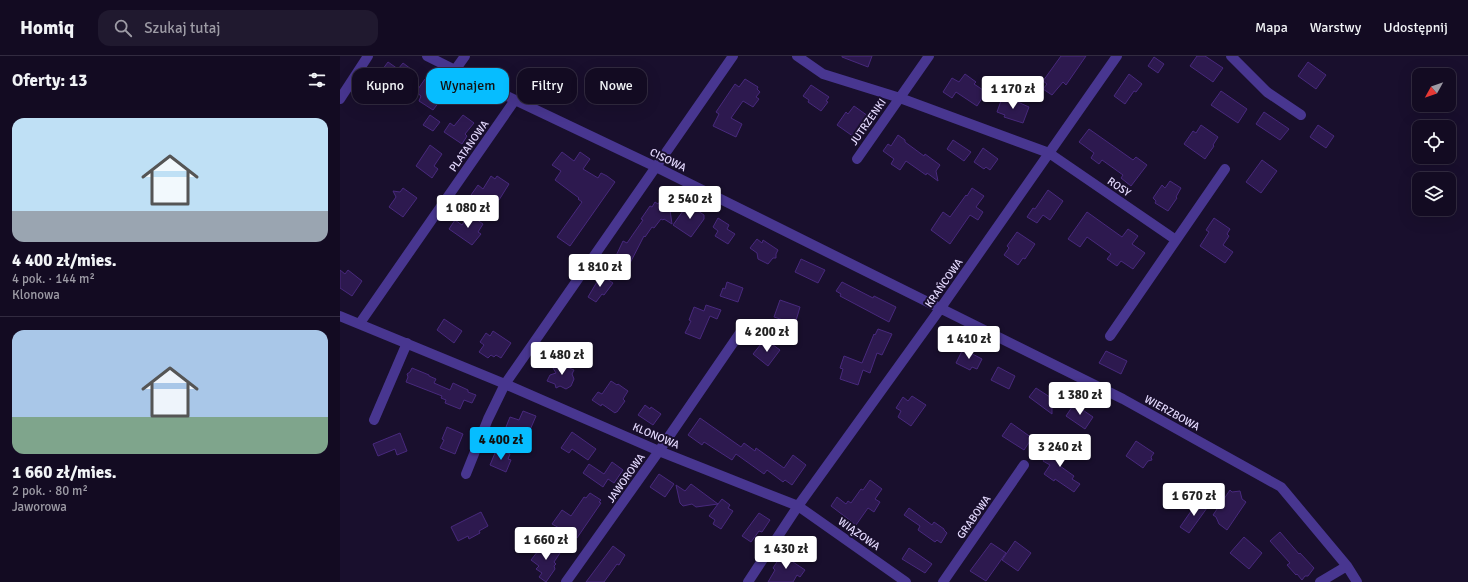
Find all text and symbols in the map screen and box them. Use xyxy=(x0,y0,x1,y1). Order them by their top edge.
search box xyxy=(98,10,378,46)
text: Homiq xyxy=(20,16,74,40)
icon: search xyxy=(112,17,134,39)
text: Szukaj tutaj xyxy=(144,19,221,37)
text: Mapa xyxy=(1255,19,1288,36)
text: Warstwy xyxy=(1310,19,1361,36)
text: Udostępnij xyxy=(1383,19,1448,36)
chip: Kupno xyxy=(352,68,418,104)
chip: Wynajem xyxy=(426,68,509,104)
chip: Filtry xyxy=(517,68,577,104)
chip: Nowe xyxy=(585,68,647,104)
north arrow xyxy=(1412,68,1456,112)
map controls xyxy=(1412,68,1456,216)
icon: filters xyxy=(306,69,328,91)
text: Oferty: 13 xyxy=(12,70,87,91)
pin: 1 170 zł xyxy=(972,76,1054,110)
text: 1 170 zł xyxy=(991,81,1035,97)
street label: JUTRZENKI xyxy=(847,96,889,148)
street label: PLATANOWA xyxy=(447,118,492,174)
button: locate xyxy=(1412,120,1456,164)
icon: home xyxy=(134,144,206,216)
street label: CISOWA xyxy=(648,146,689,174)
button: layers xyxy=(1412,172,1456,216)
street label: ROSY xyxy=(1105,175,1133,200)
pin: 2 540 zł xyxy=(649,186,731,220)
text: 2 540 zł xyxy=(668,191,712,207)
pin: 1 080 zł xyxy=(427,195,509,229)
text: 1 080 zł xyxy=(446,200,490,216)
text: 4 400 zł/mies. xyxy=(12,250,117,271)
pin: 1 810 zł xyxy=(559,254,641,288)
street label: KRAŃCOWA xyxy=(922,255,966,310)
text: 1 810 zł xyxy=(578,259,622,275)
text: 4 pok. · 144 m² xyxy=(12,271,95,287)
text: Klonowa xyxy=(12,287,60,303)
pin: 4 200 zł xyxy=(726,319,808,353)
text: 4 200 zł xyxy=(745,324,789,340)
pin: 1 410 zł xyxy=(928,326,1010,360)
text: 1 410 zł xyxy=(947,331,991,347)
pin: 1 480 zł xyxy=(521,342,603,376)
text: 1 480 zł xyxy=(540,347,584,363)
icon: home xyxy=(134,356,206,428)
pin: 1 380 zł xyxy=(1039,382,1121,416)
text: 1 380 zł xyxy=(1058,387,1102,403)
street label: WIERZBOWA xyxy=(1142,392,1202,434)
street label: KLONOWA xyxy=(631,420,682,452)
pin: 4 400 zł xyxy=(460,427,542,461)
text: 4 400 zł xyxy=(479,432,523,448)
pin: 3 240 zł xyxy=(1019,434,1101,468)
text: 3 240 zł xyxy=(1038,439,1082,455)
street label: JAWOROWA xyxy=(604,451,648,505)
text: 1 660 zł/mies. xyxy=(12,462,117,483)
text: 2 pok. · 80 m² xyxy=(12,483,88,499)
pin: 1 670 zł xyxy=(1153,483,1235,517)
text: 1 670 zł xyxy=(1172,488,1216,504)
street label: GRABOWA xyxy=(954,493,994,541)
text: Jaworowa xyxy=(12,499,67,515)
street label: WIĄZOWA xyxy=(836,515,883,553)
pin: 1 660 zł xyxy=(505,527,587,561)
text: 1 660 zł xyxy=(524,532,568,548)
pin: 1 430 zł xyxy=(745,536,827,570)
text: 1 430 zł xyxy=(764,541,808,557)

